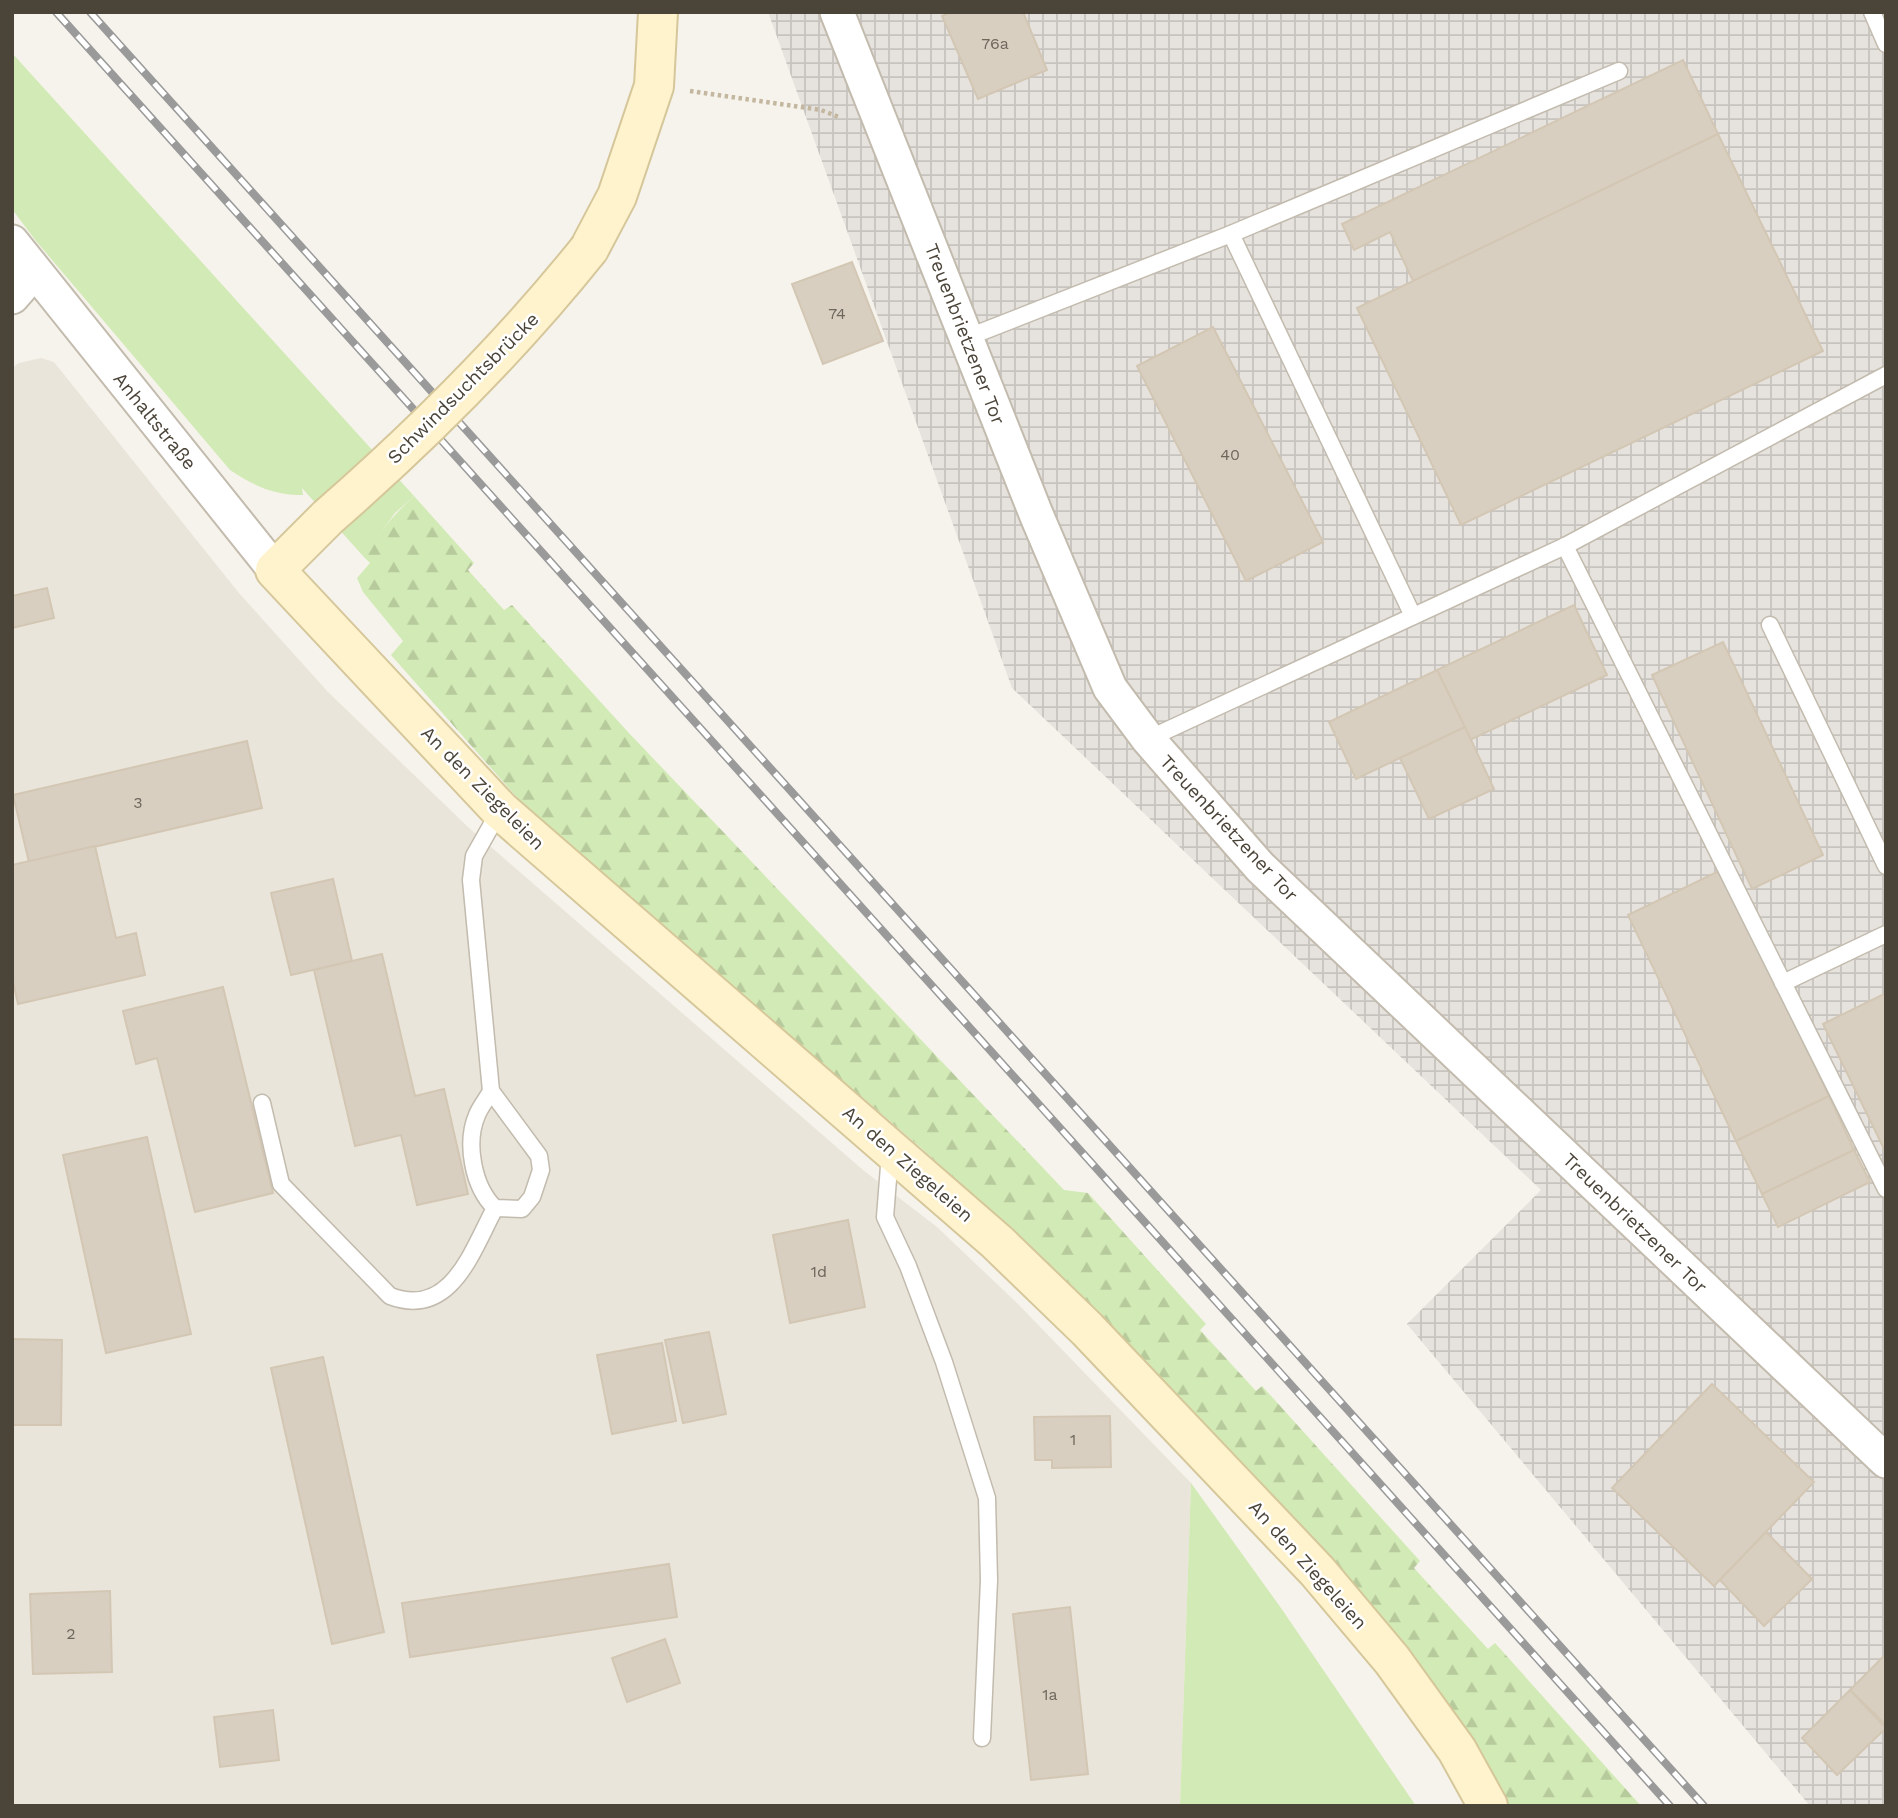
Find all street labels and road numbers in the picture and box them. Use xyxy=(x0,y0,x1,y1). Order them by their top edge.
street label: Treuenbrietzener Tor xyxy=(920,240,1010,428)
street label: Schwindsuchtsbrücke xyxy=(383,308,543,468)
street label: Anhaltstraße xyxy=(109,367,201,475)
street label: An den Ziegeleien xyxy=(416,721,550,855)
street label: Treuenbrietzener Tor xyxy=(1155,750,1303,906)
street label: An den Ziegeleien xyxy=(838,1101,978,1227)
street label: Treuenbrietzener Tor xyxy=(1558,1148,1712,1298)
street label: An den Ziegeleien xyxy=(1244,1496,1372,1634)

